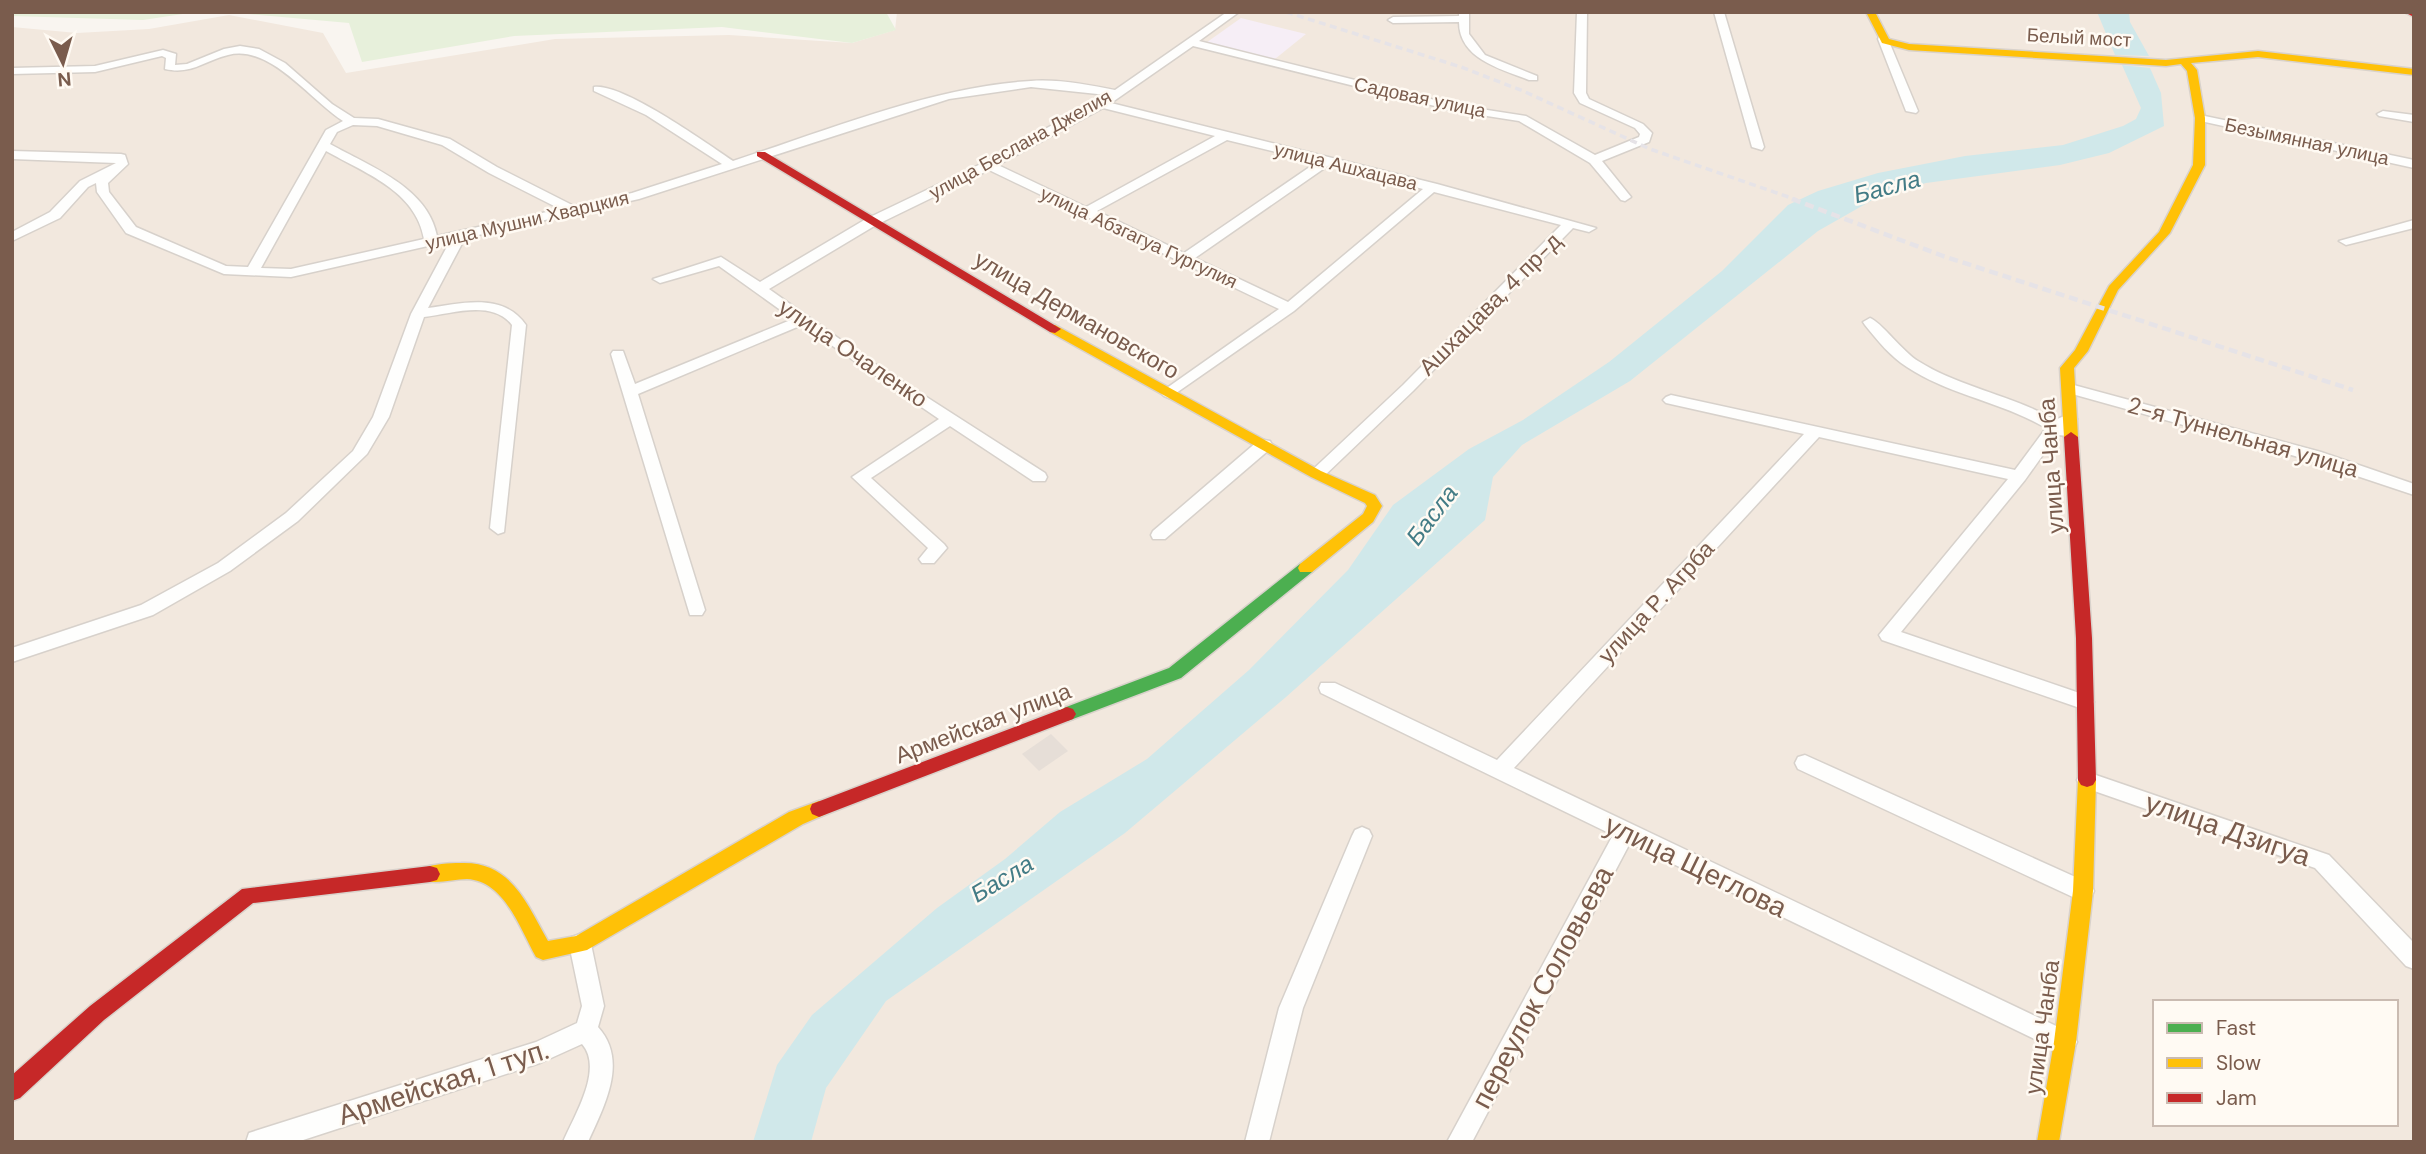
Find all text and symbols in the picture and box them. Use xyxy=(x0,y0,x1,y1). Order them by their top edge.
street label: Белый мост xyxy=(2026,22,2132,53)
north arrow xyxy=(28,28,98,98)
text: N xyxy=(56,66,72,92)
street label: Садовая улица xyxy=(1352,71,1489,124)
street label: улица Беслана Джелия xyxy=(924,84,1116,205)
street label: Безымянная улица xyxy=(2222,112,2392,171)
street label: улица Ашхацава xyxy=(1272,137,1421,196)
water label: Басла xyxy=(1850,163,1924,210)
street label: улица Абзгагуа Гургулия xyxy=(1036,181,1241,294)
street label: улица Мушни Хварцкия xyxy=(423,185,631,256)
street label: Ашхацава, 4 пр-д xyxy=(1412,226,1568,382)
street label: улица Дермановского xyxy=(969,244,1185,386)
street label: улица Очаленко xyxy=(772,292,934,414)
street label: 2-я Туннельная улица xyxy=(2124,390,2362,484)
street label: улица Чанба xyxy=(2031,397,2071,535)
water label: Басла xyxy=(1399,478,1464,551)
street label: улица Р. Агрба xyxy=(1591,534,1721,670)
street label: Армейская улица xyxy=(891,676,1076,770)
street label: улица Дзигуа xyxy=(2140,784,2316,875)
street label: улица Щеглова xyxy=(1599,806,1793,927)
water label: Басла xyxy=(965,848,1039,909)
street label: переулок Соловьева xyxy=(1463,859,1622,1115)
street label: улица Чанба xyxy=(2018,958,2066,1096)
legend xyxy=(2153,1000,2398,1126)
text: Fast xyxy=(2216,1014,2256,1042)
street label: Армейская, 1 туп. xyxy=(333,1031,553,1134)
text: Slow xyxy=(2216,1049,2261,1077)
text: Jam xyxy=(2216,1084,2257,1112)

